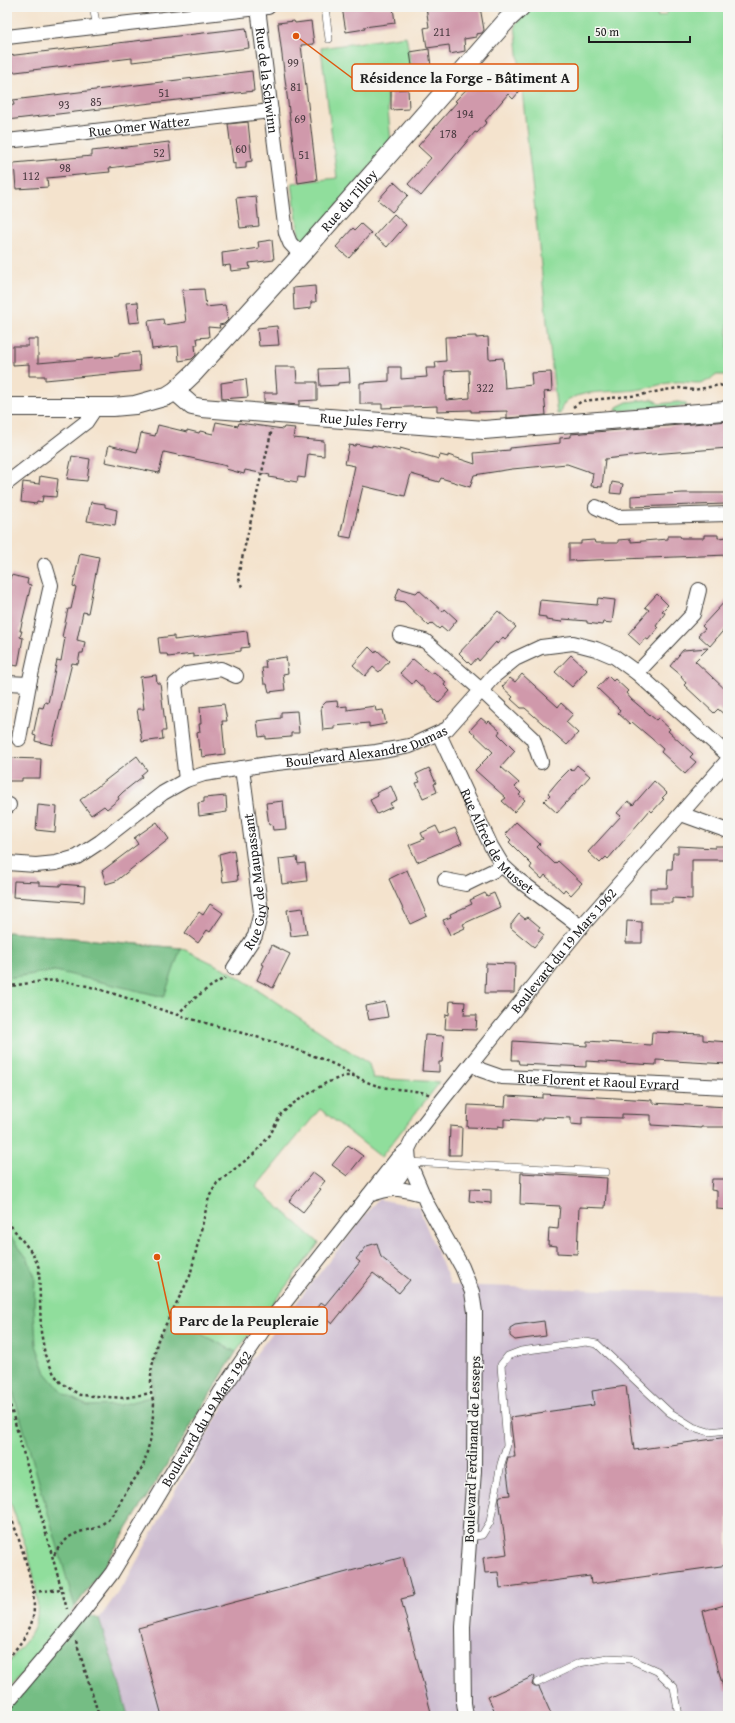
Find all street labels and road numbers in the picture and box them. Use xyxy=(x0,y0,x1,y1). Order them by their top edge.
street label: Rue de la Schwinn xyxy=(251,26,284,135)
street label: Rue Omer Wattez xyxy=(88,110,191,142)
street label: Rue du Tilloy xyxy=(316,165,382,236)
street label: Rue Jules Ferry xyxy=(319,407,408,434)
street label: Boulevard Alexandre Dumas xyxy=(285,720,451,772)
street label: Rue Alfred de Musset xyxy=(456,785,538,898)
street label: Rue Guy de Maupassant xyxy=(238,812,271,954)
street label: Boulevard du 19 Mars 1962 xyxy=(506,883,621,1017)
street label: Rue Florent et Raoul Evrard xyxy=(517,1068,680,1095)
street label: Boulevard du 19 Mars 1962 xyxy=(156,1347,256,1490)
street label: Boulevard Ferdinand de Lesseps xyxy=(459,1355,485,1543)

